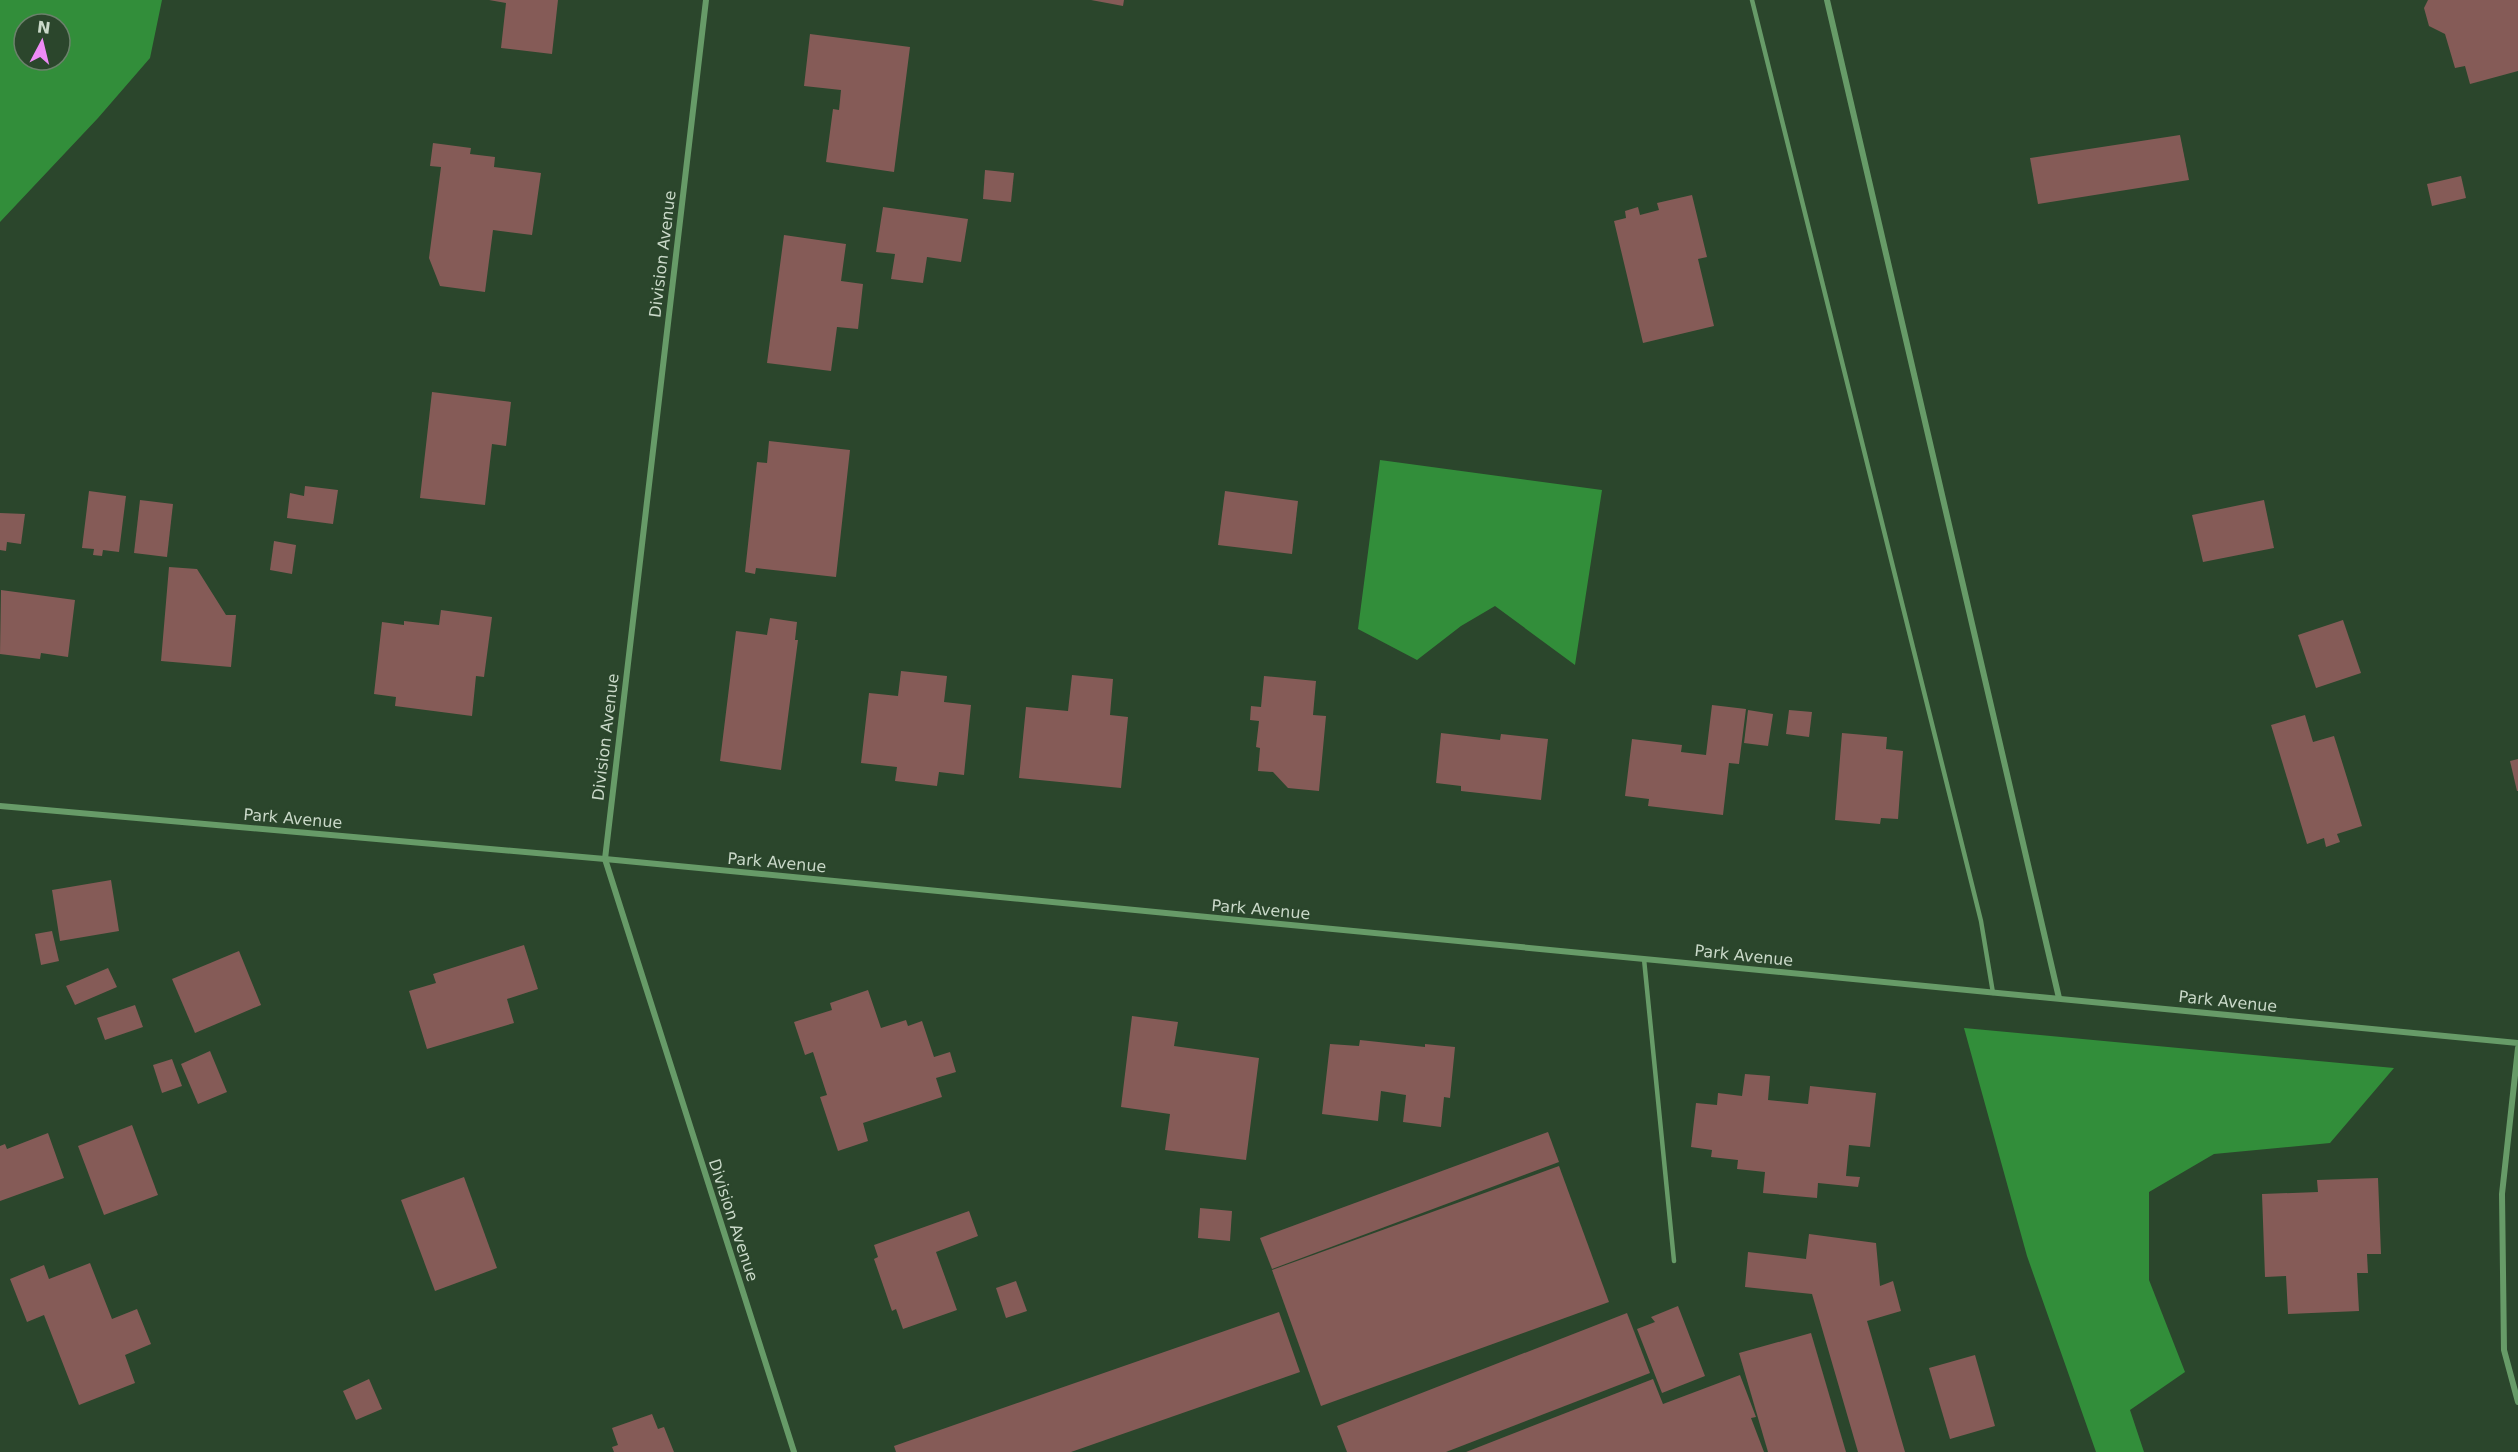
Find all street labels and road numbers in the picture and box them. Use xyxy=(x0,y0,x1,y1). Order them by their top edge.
street label: Division Avenue xyxy=(645,189,680,319)
street label: Division Avenue xyxy=(588,672,623,802)
street label: Park Avenue xyxy=(243,805,343,832)
street label: Park Avenue xyxy=(727,849,827,876)
street label: Park Avenue xyxy=(1211,896,1311,923)
street label: Park Avenue xyxy=(1694,941,1794,970)
street label: Park Avenue xyxy=(2178,987,2278,1016)
street label: Division Avenue xyxy=(705,1156,762,1284)

